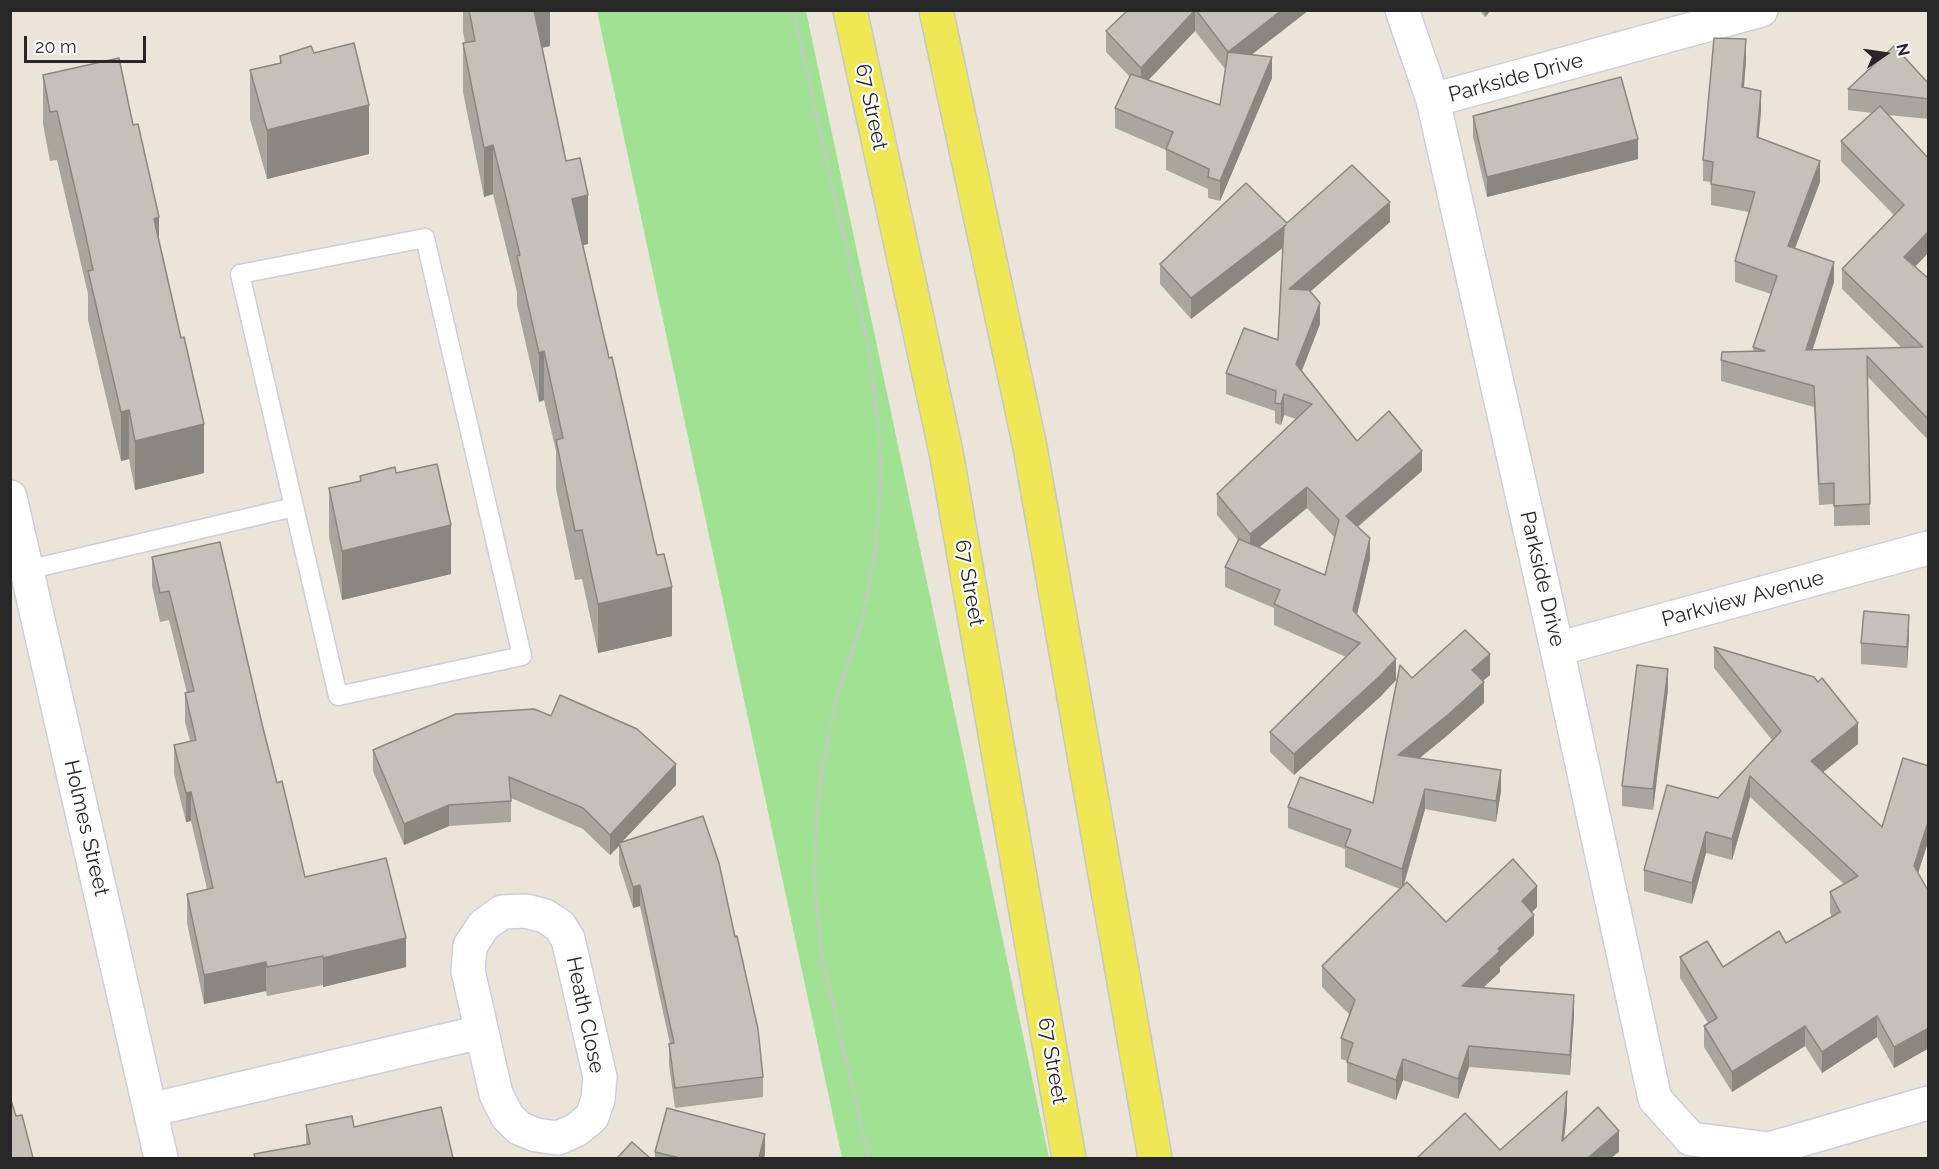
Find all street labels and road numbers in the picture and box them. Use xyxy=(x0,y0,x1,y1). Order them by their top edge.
street label: Parkside Drive xyxy=(1446,48,1586,108)
street label: 67 Street xyxy=(850,62,892,152)
street label: Parkside Drive xyxy=(1514,509,1570,649)
street label: 67 Street xyxy=(949,538,989,628)
street label: Parkview Avenue xyxy=(1659,565,1827,633)
street label: Holmes Street xyxy=(58,758,114,898)
street label: Heath Close xyxy=(560,954,610,1076)
street label: 67 Street xyxy=(1032,1016,1072,1106)

